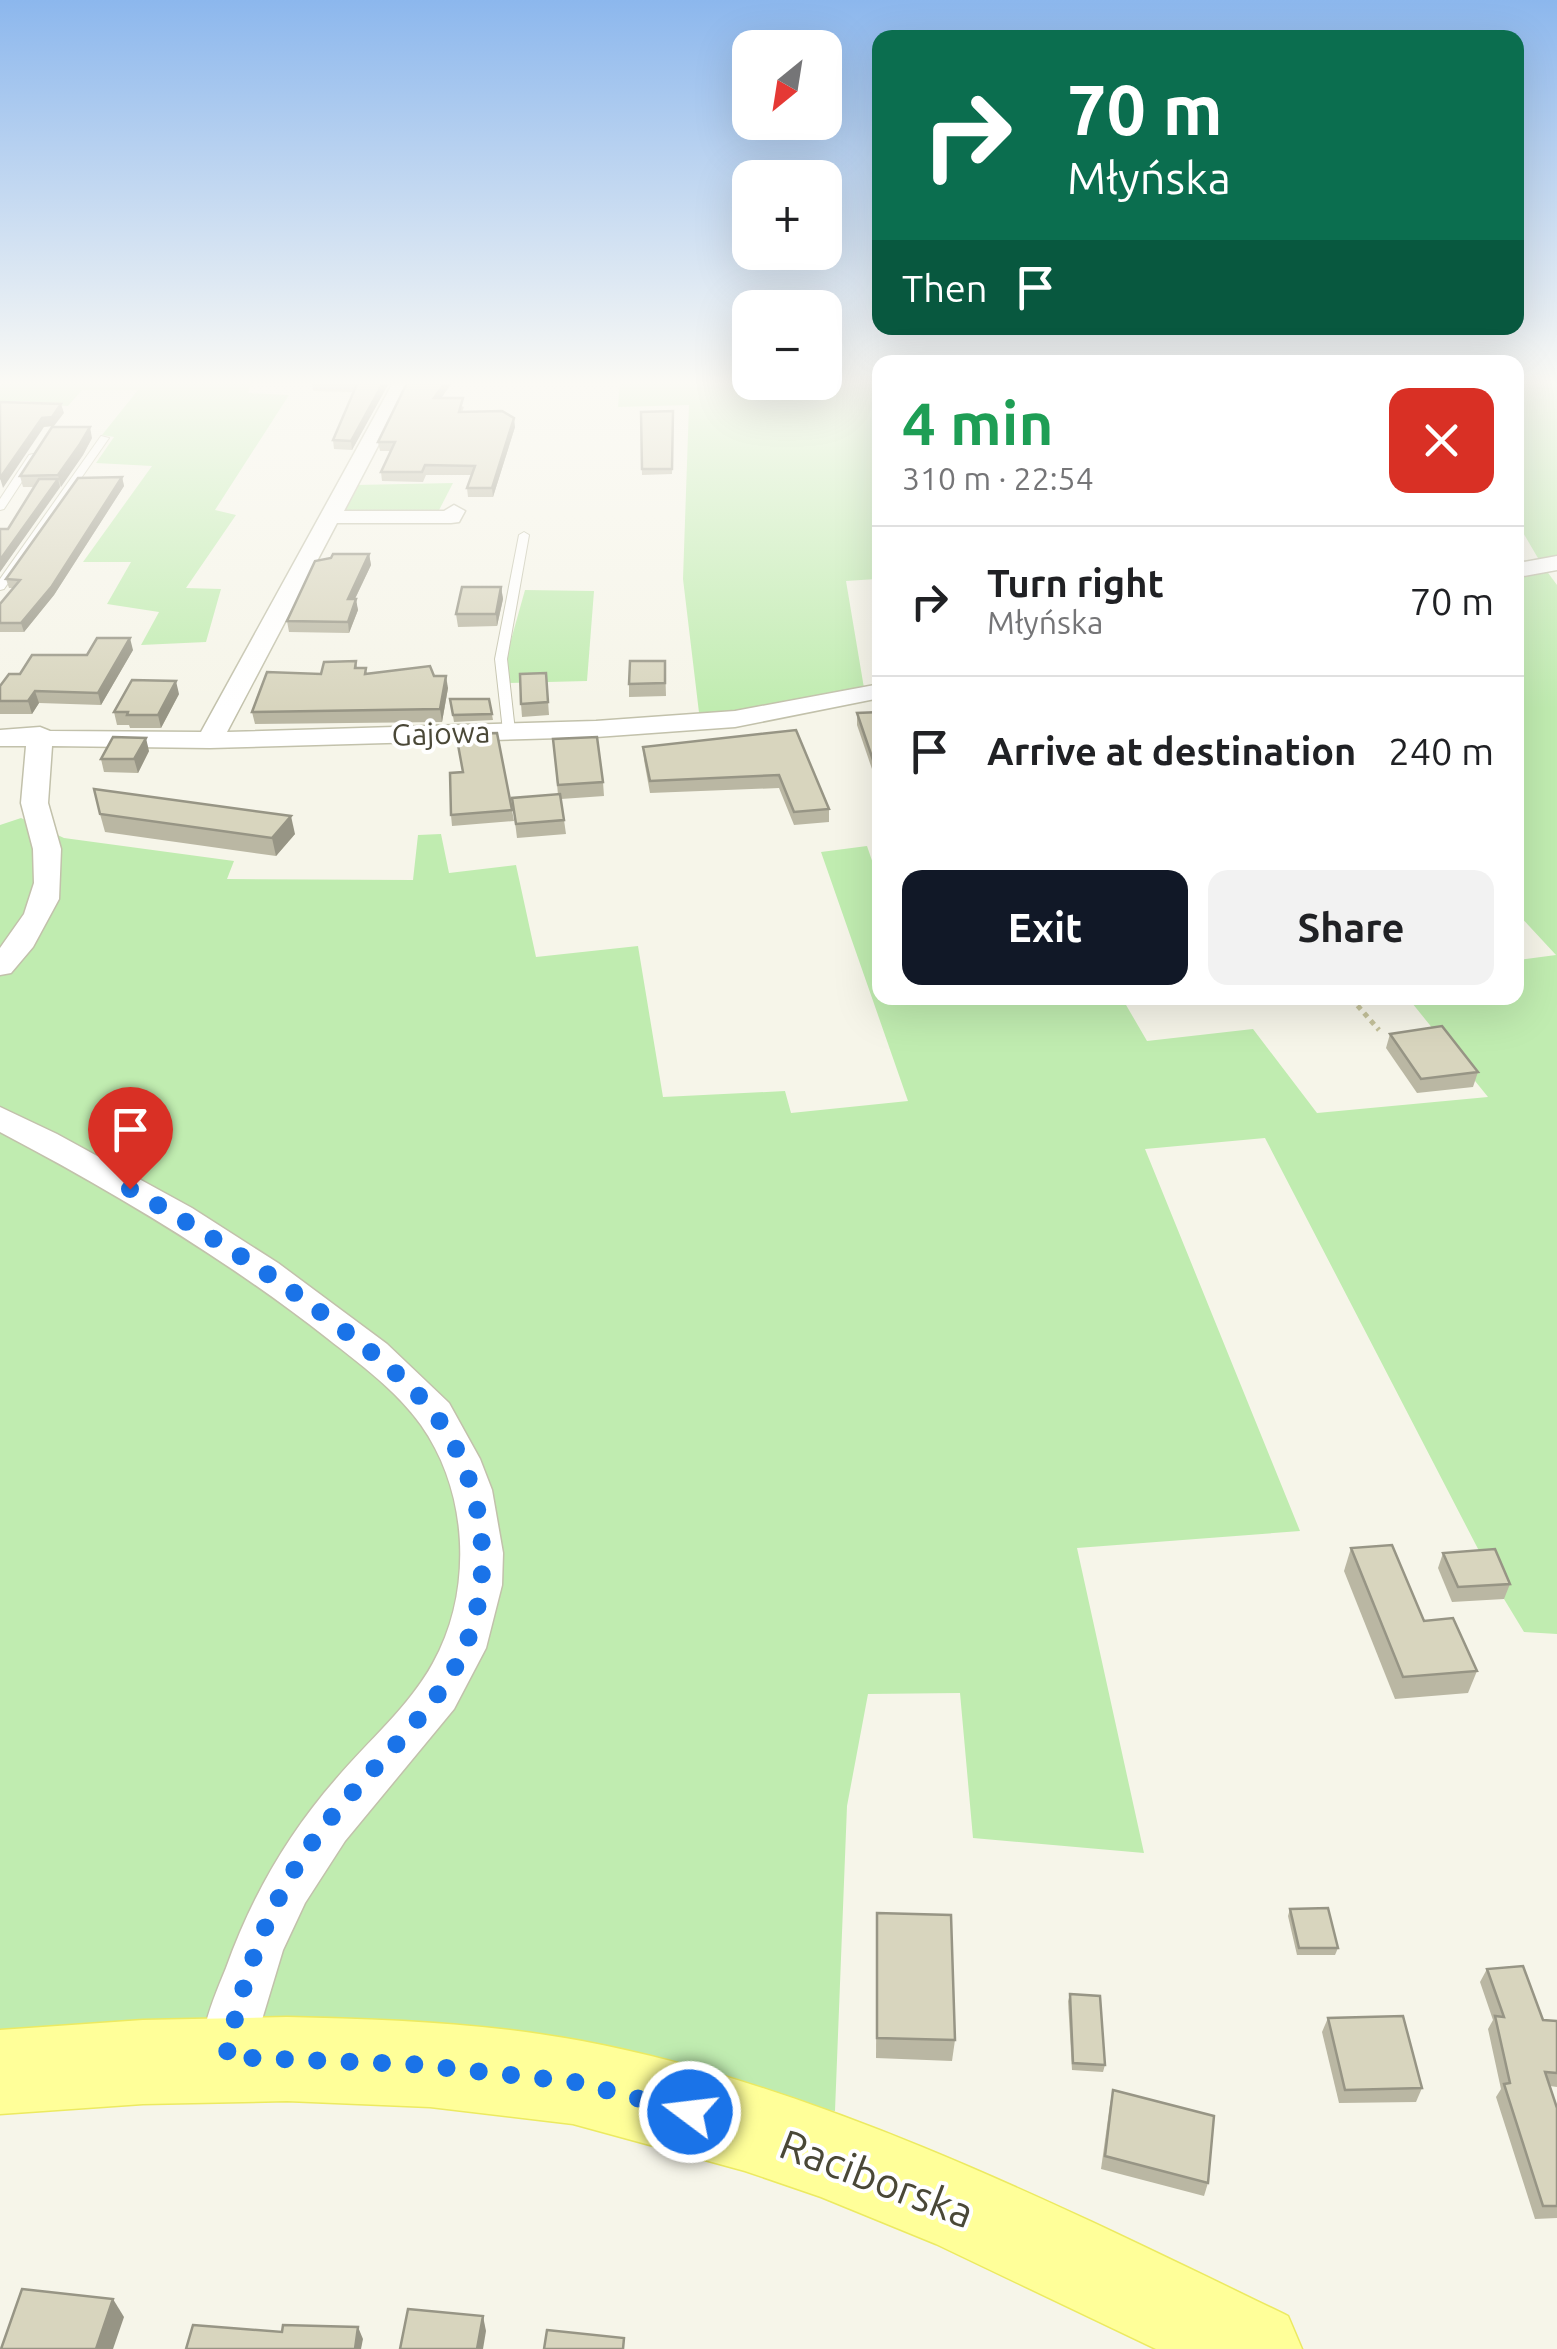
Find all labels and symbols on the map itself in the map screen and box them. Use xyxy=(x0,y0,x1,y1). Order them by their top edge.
north arrow xyxy=(732,30,842,140)
street label: Gajowa xyxy=(391,714,491,752)
pin xyxy=(88,1087,173,1190)
position arrow xyxy=(638,2060,742,2164)
street label: Raciborska xyxy=(774,2120,980,2236)

